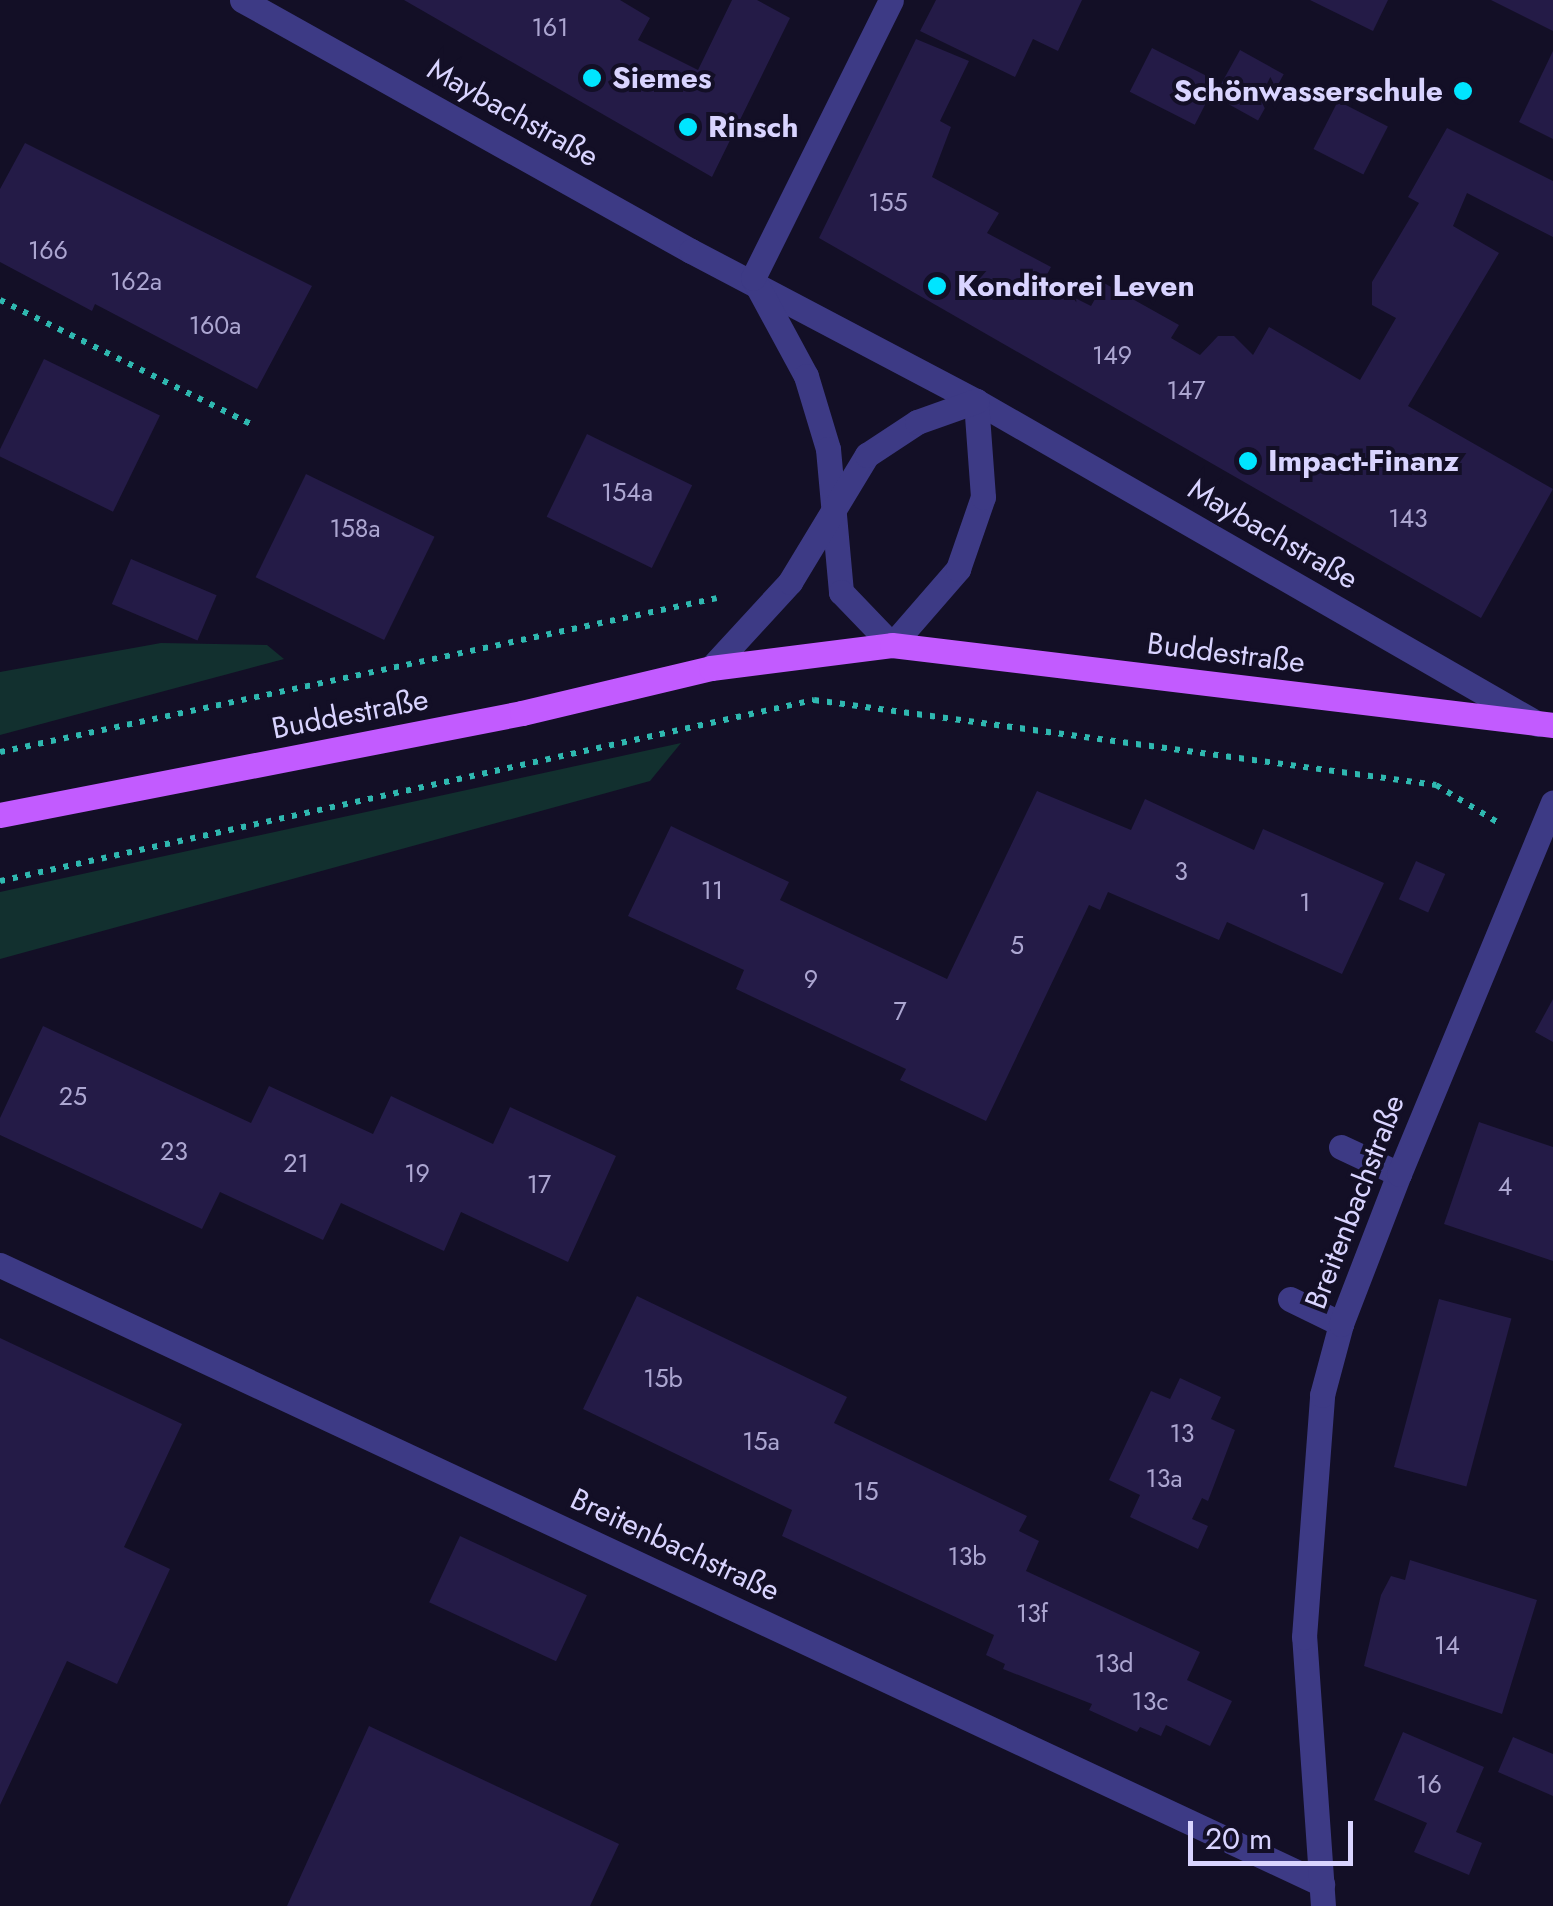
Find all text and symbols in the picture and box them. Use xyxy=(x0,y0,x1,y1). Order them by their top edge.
house number: 161 xyxy=(532,12,568,42)
street label: Maybachstraße xyxy=(421,51,605,175)
place label: Siemes xyxy=(612,60,712,96)
marker: Siemes xyxy=(581,67,603,89)
place label: Schönwasserschule xyxy=(1174,73,1443,109)
marker: Schönwasserschule xyxy=(1452,80,1474,102)
place label: Rinsch xyxy=(708,109,799,145)
marker: Rinsch xyxy=(677,116,699,138)
house number: 155 xyxy=(868,187,908,217)
house number: 166 xyxy=(28,235,68,265)
house number: 162a xyxy=(110,266,162,296)
place label: Konditorei Leven xyxy=(957,268,1195,304)
marker: Konditorei Leven xyxy=(926,275,948,297)
house number: 160a xyxy=(189,310,241,340)
house number: 149 xyxy=(1092,340,1132,370)
house number: 147 xyxy=(1167,375,1205,405)
place label: Impact-Finanz xyxy=(1268,443,1459,479)
marker: Impact-Finanz xyxy=(1237,450,1259,472)
street label: Maybachstraße xyxy=(1182,471,1364,597)
house number: 154a xyxy=(601,477,653,507)
house number: 143 xyxy=(1388,503,1428,533)
house number: 158a xyxy=(329,513,381,543)
street label: Buddestraße xyxy=(1145,625,1307,681)
street label: Buddestraße xyxy=(269,681,431,747)
house number: 3 xyxy=(1174,856,1188,886)
house number: 11 xyxy=(701,875,723,905)
house number: 1 xyxy=(1299,887,1311,917)
house number: 5 xyxy=(1010,930,1024,960)
house number: 9 xyxy=(804,964,818,994)
house number: 7 xyxy=(893,996,907,1026)
house number: 25 xyxy=(59,1081,87,1111)
street label: Breitenbachstraße xyxy=(1298,1090,1412,1314)
house number: 23 xyxy=(160,1136,188,1166)
house number: 21 xyxy=(283,1148,309,1178)
house number: 19 xyxy=(404,1158,430,1188)
house number: 17 xyxy=(527,1169,551,1199)
house number: 4 xyxy=(1498,1171,1512,1201)
house number: 15b xyxy=(643,1363,683,1393)
house number: 13 xyxy=(1170,1418,1194,1448)
house number: 15a xyxy=(742,1426,780,1456)
house number: 13a xyxy=(1146,1463,1182,1493)
house number: 15 xyxy=(853,1476,879,1506)
street label: Breitenbachstraße xyxy=(565,1481,785,1609)
house number: 13b xyxy=(947,1541,987,1571)
house number: 13f xyxy=(1016,1598,1048,1628)
house number: 14 xyxy=(1434,1630,1460,1660)
house number: 13d xyxy=(1094,1648,1134,1678)
house number: 13c xyxy=(1132,1686,1168,1716)
house number: 16 xyxy=(1416,1769,1442,1799)
scale bar xyxy=(1193,1801,1358,1863)
text: 20 m xyxy=(1205,1817,1272,1860)

